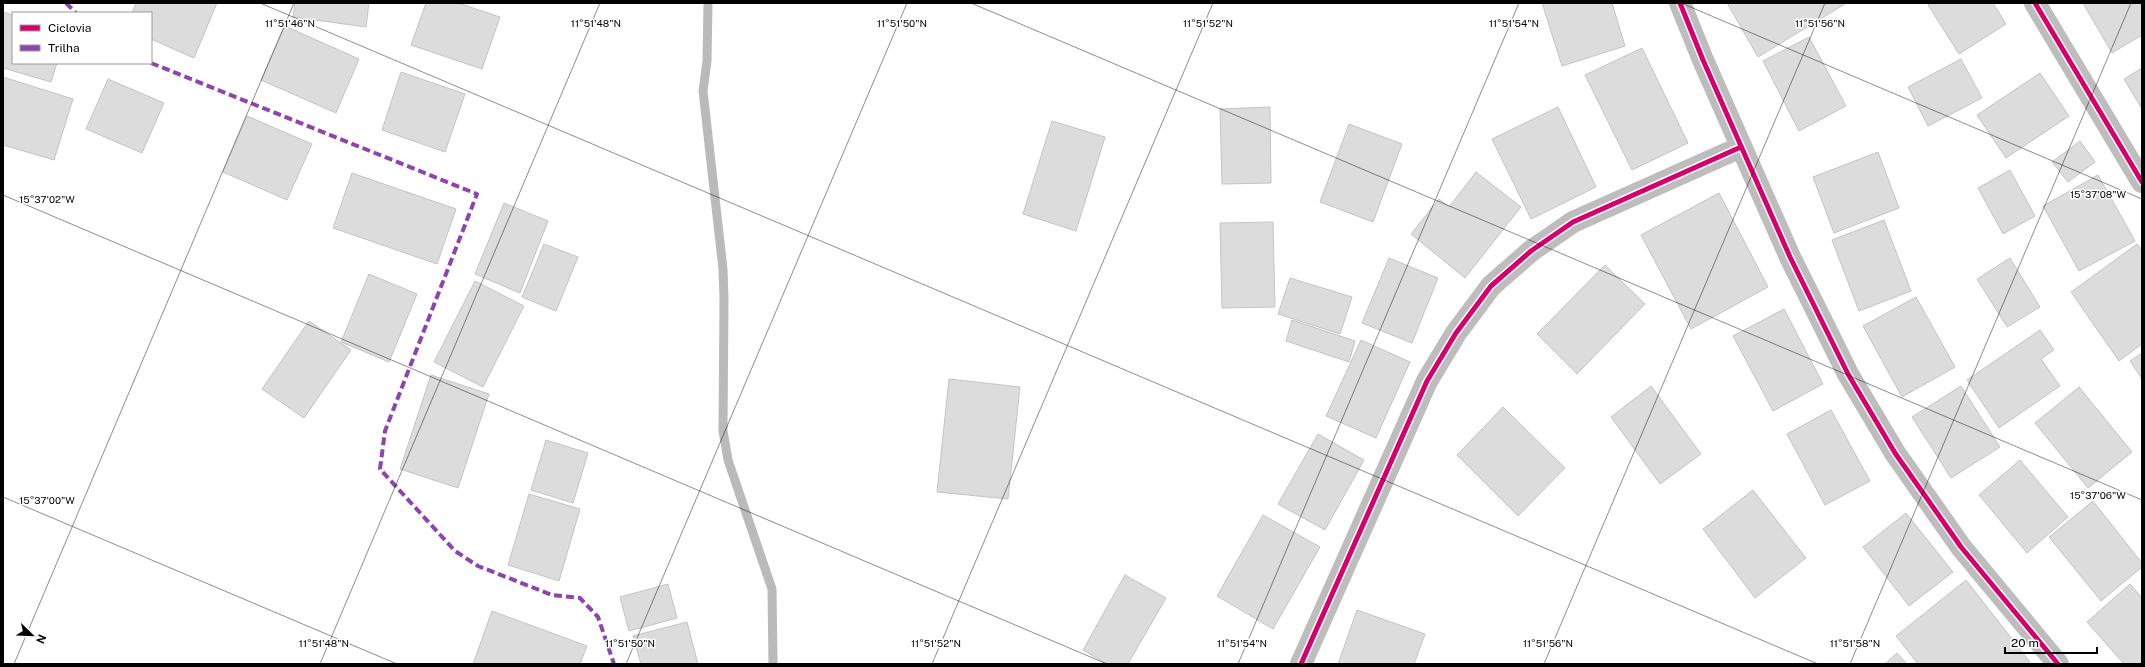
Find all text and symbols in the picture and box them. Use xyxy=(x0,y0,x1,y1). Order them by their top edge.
legend xyxy=(12,12,152,64)
text: 11°51'46"N xyxy=(265,17,315,29)
text: 11°51'48"N xyxy=(571,17,621,29)
text: 11°51'50"N xyxy=(877,17,927,29)
text: 11°51'52"N xyxy=(1183,17,1233,29)
text: 11°51'54"N xyxy=(1489,17,1539,29)
text: 11°51'56"N xyxy=(1795,17,1845,29)
text: Ciclovia xyxy=(48,21,91,35)
text: Trilha xyxy=(48,41,80,55)
text: 15°37'08"W xyxy=(2070,188,2126,200)
text: 15°37'02"W xyxy=(19,193,75,205)
text: 15°37'06"W xyxy=(2070,489,2126,501)
text: 15°37'00"W xyxy=(19,494,75,506)
north arrow xyxy=(12,615,52,655)
scale bar xyxy=(2005,629,2097,655)
text: N xyxy=(34,633,48,645)
text: 20 m xyxy=(2011,636,2039,650)
text: 11°51'48"N xyxy=(299,637,349,649)
text: 11°51'50"N xyxy=(605,637,655,649)
text: 11°51'52"N xyxy=(911,637,961,649)
text: 11°51'54"N xyxy=(1217,637,1267,649)
text: 11°51'56"N xyxy=(1523,637,1573,649)
text: 11°51'58"N xyxy=(1830,637,1880,649)

